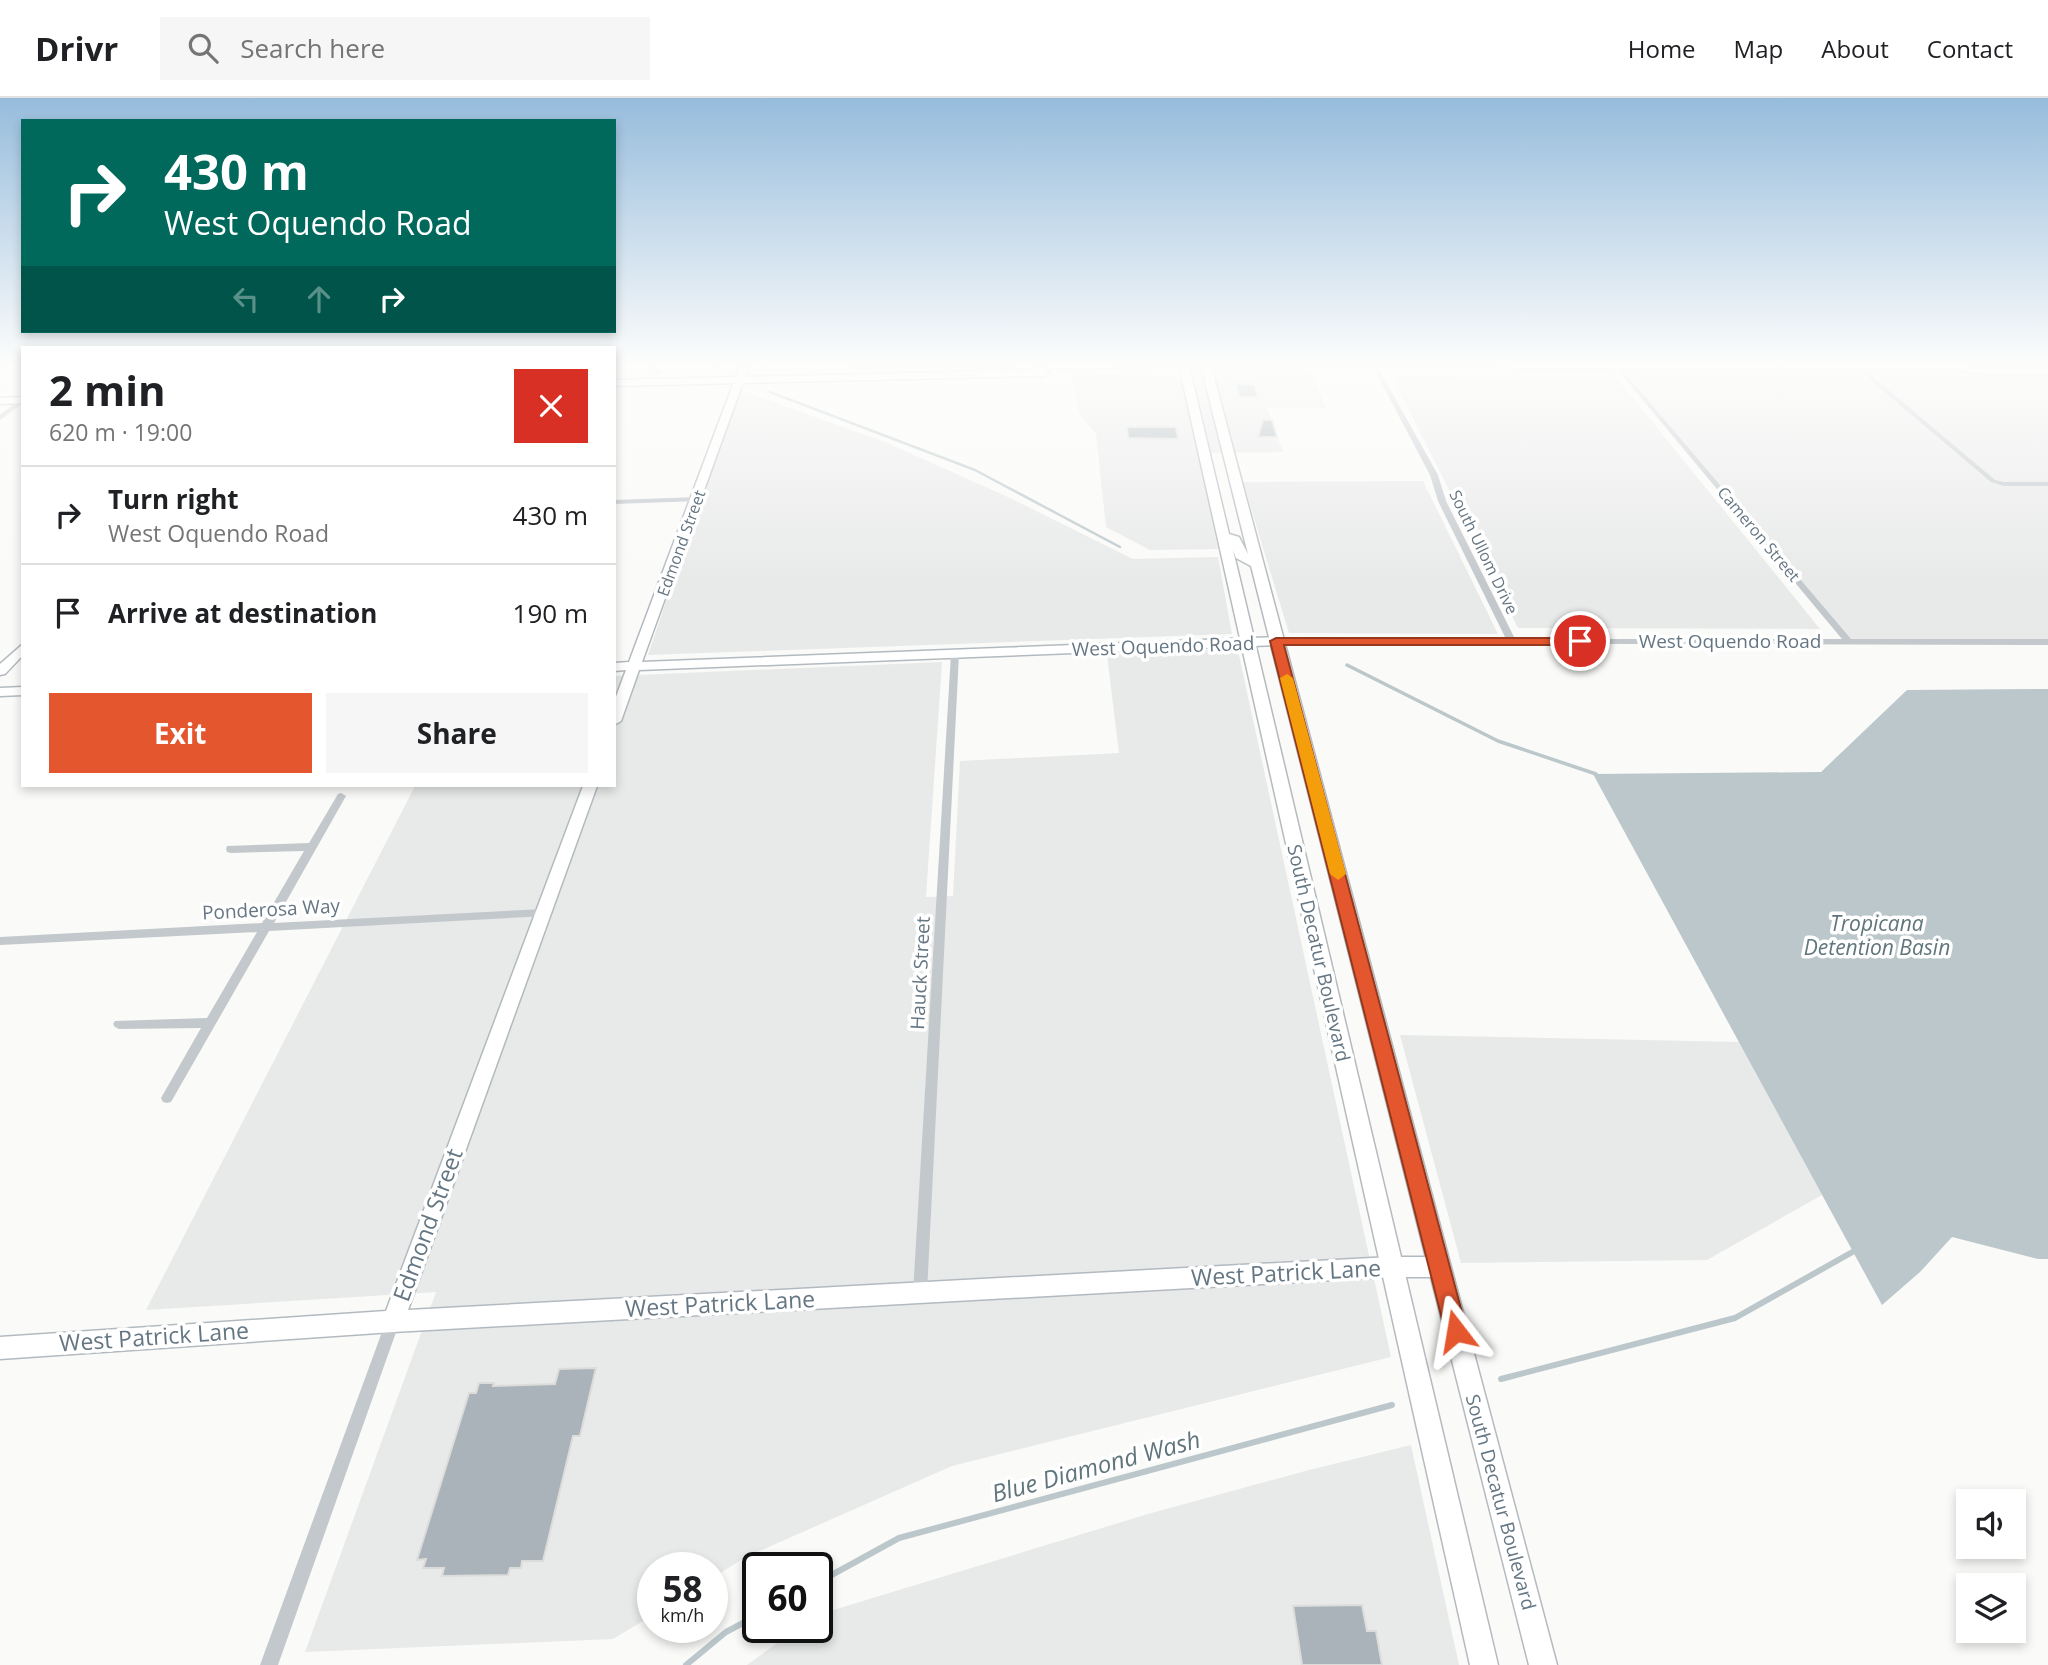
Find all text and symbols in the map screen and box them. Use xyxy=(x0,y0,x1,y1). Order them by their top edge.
search box xyxy=(160,17,650,80)
text: Drivr xyxy=(35,26,118,71)
icon: search xyxy=(184,29,222,67)
text: Search here xyxy=(240,30,385,66)
text: Home xyxy=(1628,32,1696,65)
text: Map xyxy=(1734,32,1783,65)
text: About xyxy=(1821,32,1889,65)
text: Contact xyxy=(1927,32,2013,65)
text: 430 m xyxy=(164,138,309,204)
icon: right xyxy=(49,147,140,238)
text: West Oquendo Road xyxy=(164,201,472,244)
icon: left xyxy=(227,280,265,318)
icon: ahead xyxy=(300,280,338,318)
icon: right xyxy=(373,280,411,318)
text: 2 min xyxy=(49,361,166,418)
button: close xyxy=(514,369,588,443)
text: 620 m · 19:00 xyxy=(49,416,192,448)
text: Turn right xyxy=(108,481,239,517)
street label: Cameron Street xyxy=(1713,482,1805,586)
street label: South Ullom Drive xyxy=(1444,486,1524,618)
street label: Edmond Street xyxy=(652,487,711,599)
icon: right xyxy=(49,496,87,534)
text: 430 m xyxy=(513,497,588,533)
text: West Oquendo Road xyxy=(108,517,329,549)
icon: arrive xyxy=(49,594,87,632)
text: Arrive at destination xyxy=(108,595,377,631)
text: 190 m xyxy=(513,595,588,631)
pin xyxy=(1550,611,1610,671)
icon: arrive xyxy=(1561,622,1599,660)
street label: West Oquendo Road xyxy=(1639,628,1821,654)
street label: West Oquendo Road xyxy=(1071,630,1255,662)
button: Exit xyxy=(49,693,312,773)
button: Share xyxy=(326,693,588,773)
street label: South Decatur Boulevard xyxy=(1281,842,1357,1064)
street label: Ponderosa Way xyxy=(201,892,341,926)
water label: Tropicana Detention Basin xyxy=(1804,909,1950,961)
street label: Hauck Street xyxy=(904,916,936,1030)
street label: Edmond Street xyxy=(385,1144,470,1305)
street label: West Patrick Lane xyxy=(1190,1251,1382,1293)
street label: West Patrick Lane xyxy=(624,1282,816,1324)
position arrow xyxy=(1419,1294,1493,1368)
street label: West Patrick Lane xyxy=(58,1313,250,1359)
street label: South Decatur Boulevard xyxy=(1460,1391,1542,1613)
water label: Blue Diamond Wash xyxy=(988,1422,1204,1509)
map controls xyxy=(1956,1489,2026,1643)
button: sound xyxy=(1956,1489,2026,1559)
speed limit sign: 60 xyxy=(742,1552,833,1643)
text: 58 xyxy=(662,1565,703,1612)
button: layers xyxy=(1956,1573,2026,1643)
text: km/h xyxy=(661,1603,704,1627)

